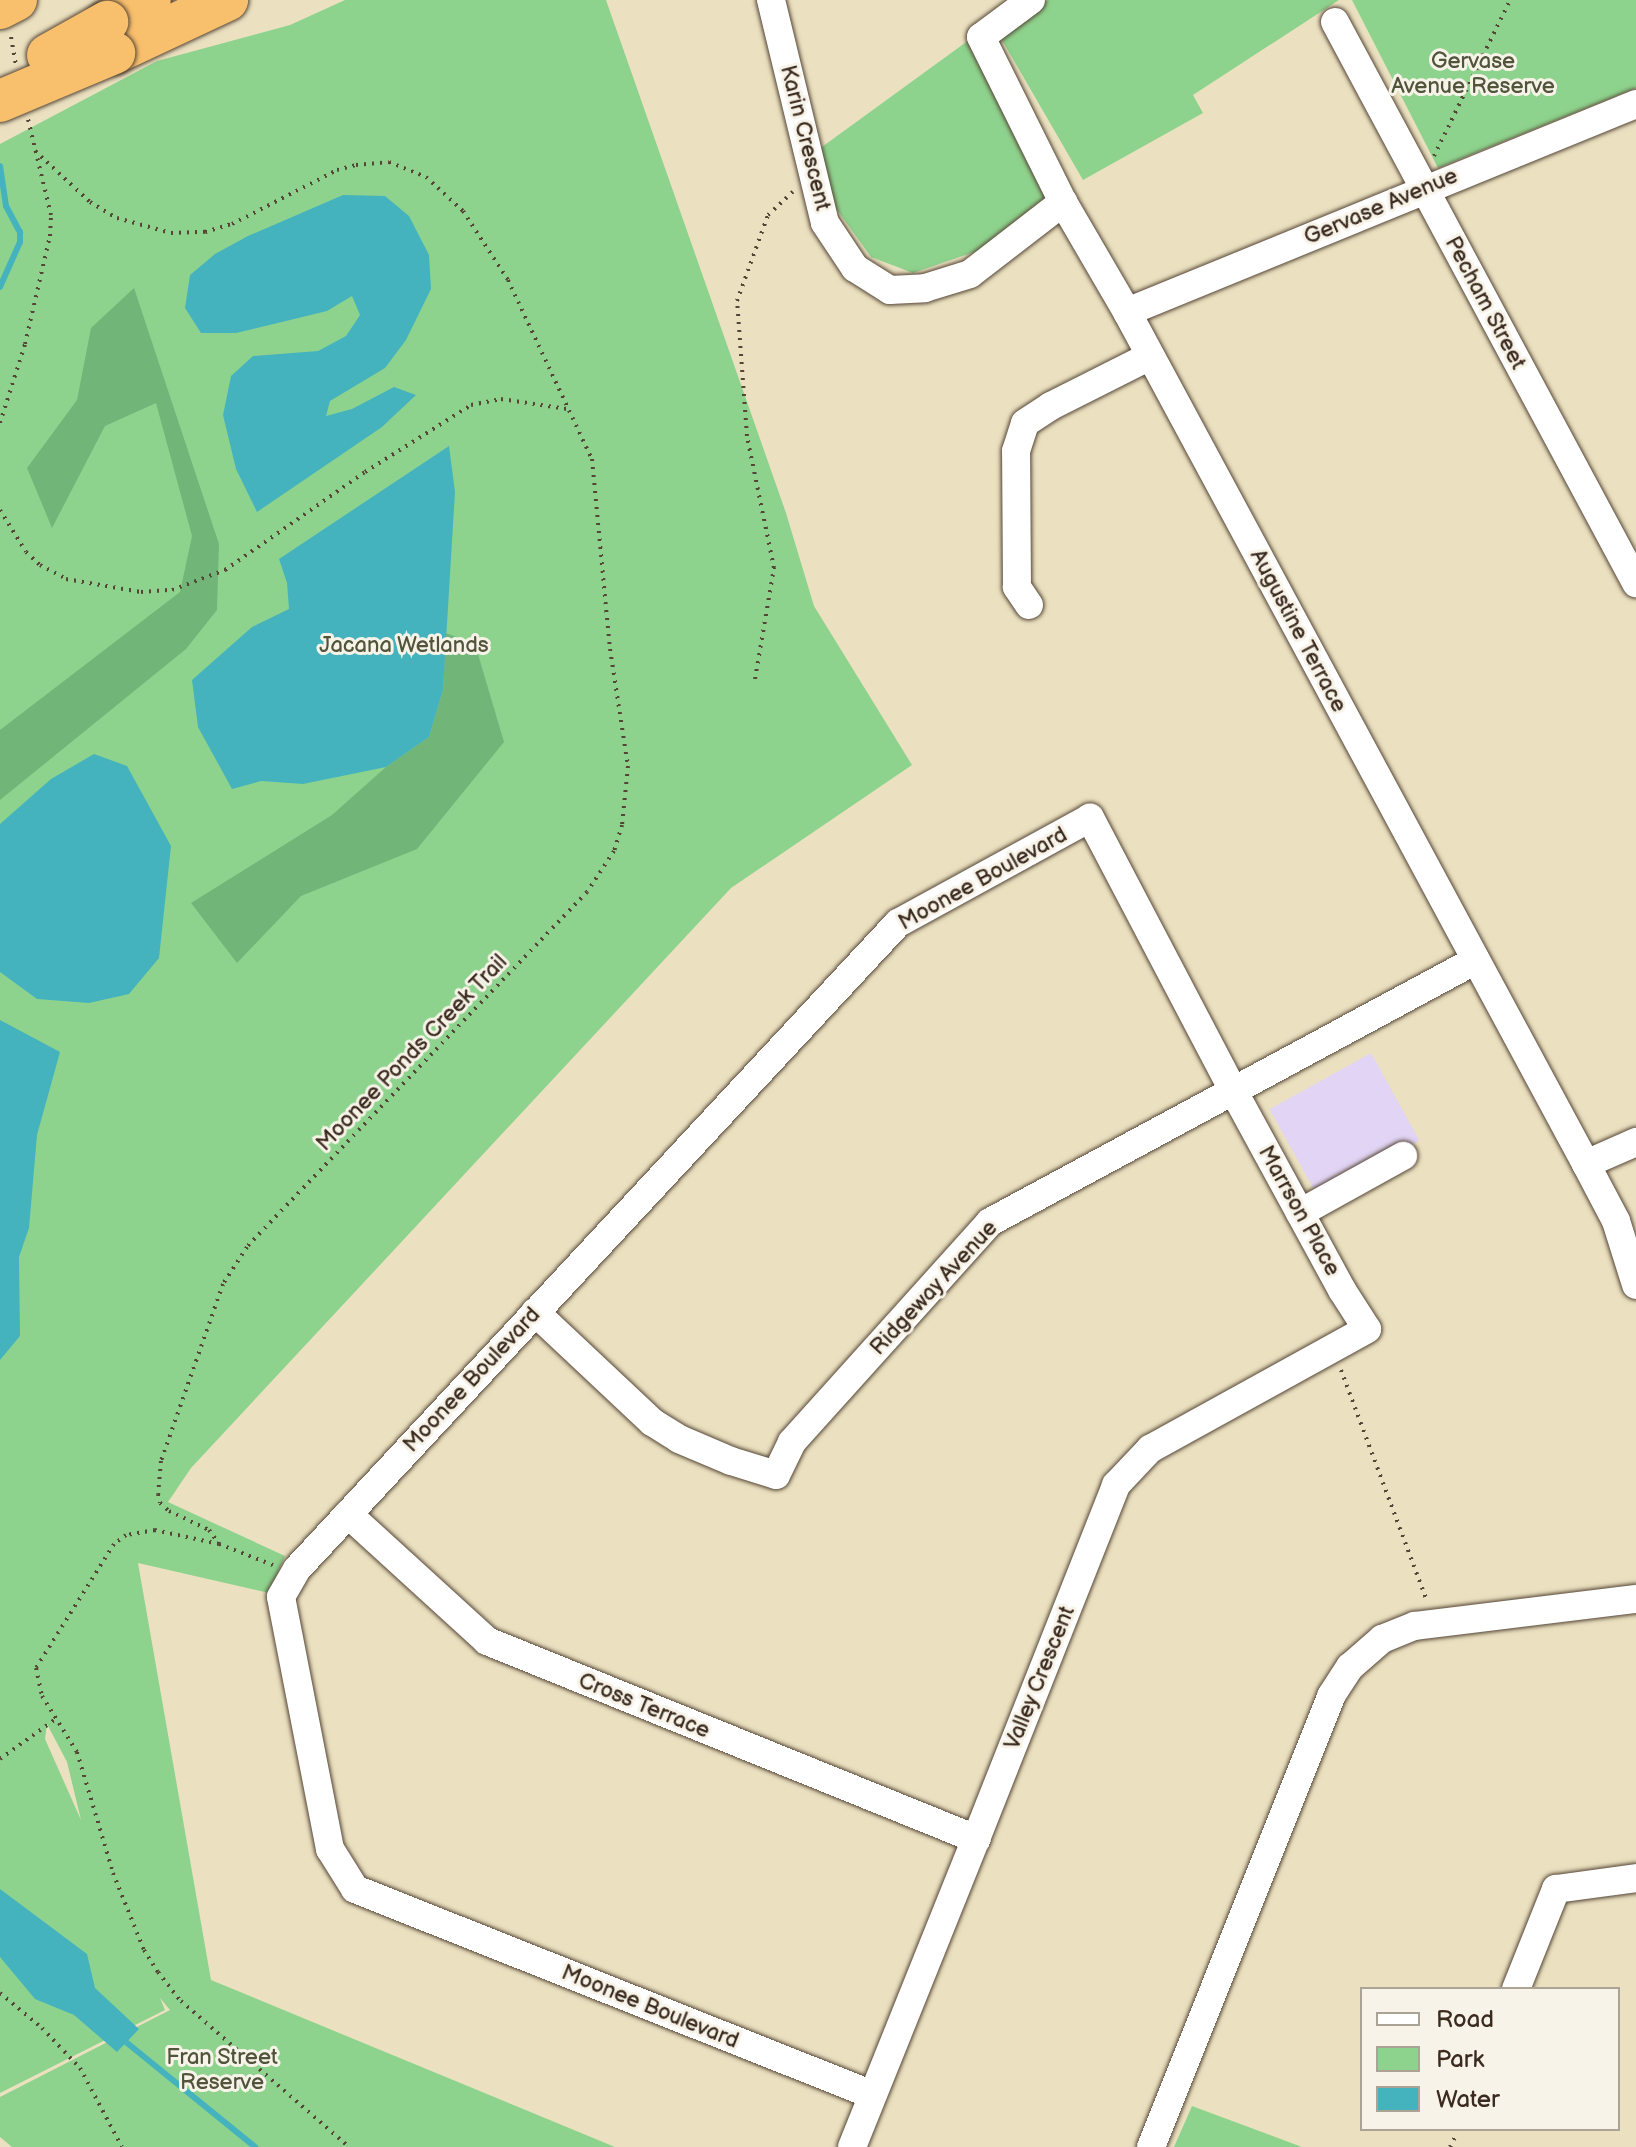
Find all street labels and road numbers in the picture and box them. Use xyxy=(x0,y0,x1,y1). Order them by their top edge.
street label: Karin Crescent xyxy=(774,63,836,213)
street label: Gervase Avenue xyxy=(1300,163,1462,251)
street label: Pecham Street xyxy=(1439,232,1531,374)
street label: Augustine Terrace xyxy=(1244,545,1352,717)
street label: Moonee Boulevard xyxy=(894,822,1072,936)
street label: Moonee Ponds Creek Trail xyxy=(311,949,513,1157)
street label: Marrson Place xyxy=(1252,1141,1346,1281)
street label: Ridgeway Avenue xyxy=(864,1215,1004,1361)
street label: Moonee Boulevard xyxy=(398,1302,546,1458)
street label: Valley Crescent xyxy=(999,1602,1081,1754)
street label: Cross Terrace xyxy=(574,1668,714,1744)
street label: Moonee Boulevard xyxy=(558,1959,742,2055)

